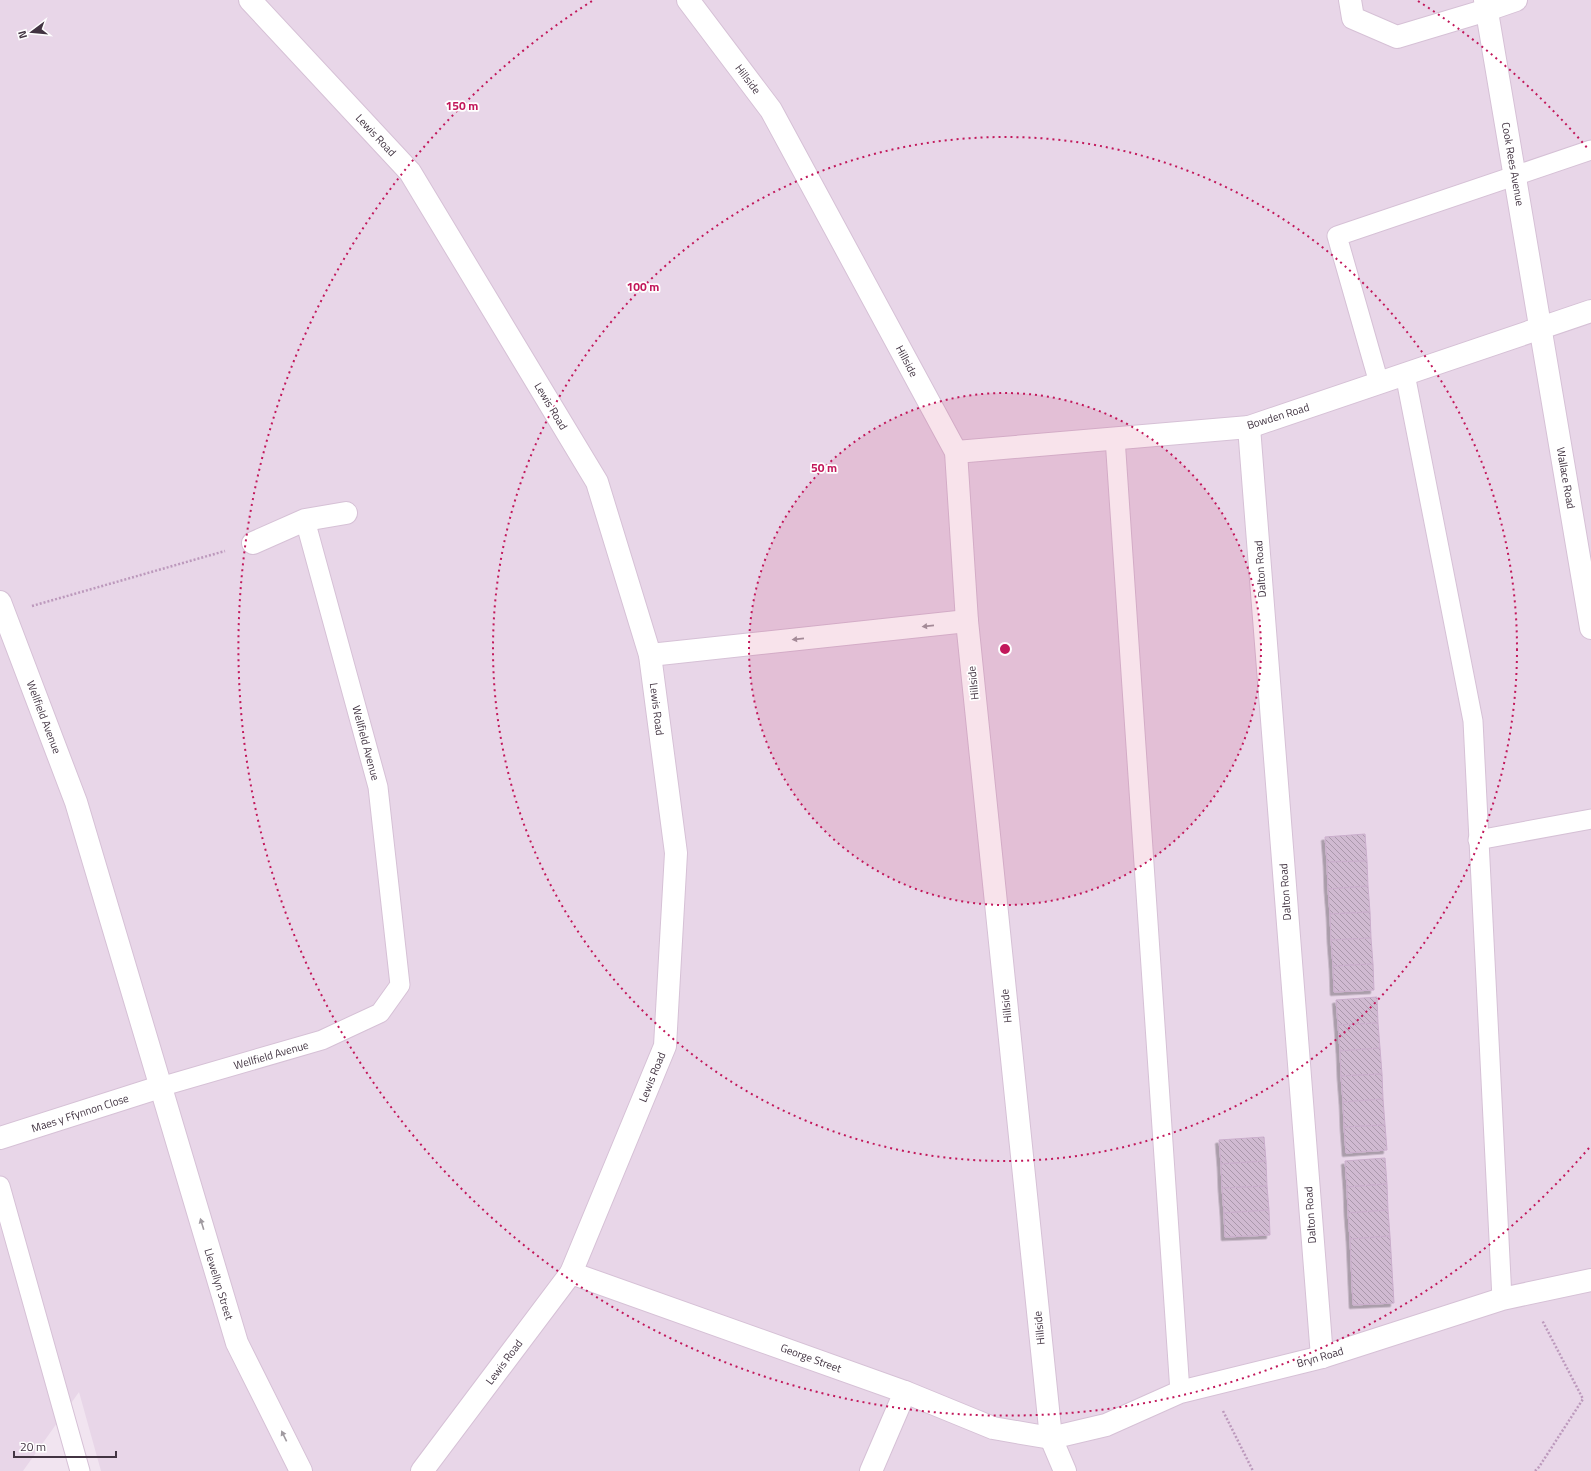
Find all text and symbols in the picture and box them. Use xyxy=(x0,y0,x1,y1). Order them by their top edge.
north arrow xyxy=(12,12,52,52)
text: N xyxy=(14,29,31,41)
street label: Hillside xyxy=(731,61,765,98)
text: 150 m xyxy=(446,96,478,115)
street label: Lewis Road xyxy=(352,110,400,160)
street label: Cook Rees Avenue xyxy=(1498,121,1528,208)
text: 100 m xyxy=(627,277,659,296)
street label: Hillside xyxy=(892,342,922,380)
street label: Lewis Road xyxy=(531,379,572,433)
street label: Bowden Road xyxy=(1245,399,1311,433)
street label: Wallace Road xyxy=(1553,446,1579,510)
text: 50 m xyxy=(811,458,837,477)
street label: Dalton Road xyxy=(1250,540,1270,598)
one-way arrow xyxy=(922,622,934,629)
one-way arrow xyxy=(792,636,804,642)
centre of rings xyxy=(998,642,1012,656)
street label: Hillside xyxy=(963,665,983,701)
street label: Wellfield Avenue xyxy=(23,678,65,756)
street label: Lewis Road xyxy=(646,682,668,736)
street label: Wellfield Avenue xyxy=(348,704,384,783)
street label: Dalton Road xyxy=(1275,863,1295,921)
street label: Hillside xyxy=(996,988,1016,1024)
street label: Wellfield Avenue xyxy=(232,1037,311,1073)
street label: Lewis Road xyxy=(635,1049,669,1105)
street label: Maes y Ffynnon Close xyxy=(29,1090,131,1136)
street label: Dalton Road xyxy=(1300,1186,1320,1244)
one-way arrow xyxy=(199,1218,205,1230)
street label: Llewellyn Street xyxy=(200,1246,238,1322)
street label: Hillside xyxy=(1029,1310,1049,1346)
street label: Lewis Road xyxy=(482,1336,526,1388)
street label: George Street xyxy=(778,1340,844,1376)
street label: Bryn Road xyxy=(1295,1343,1345,1371)
one-way arrow xyxy=(281,1430,287,1442)
scale bar xyxy=(14,1433,116,1459)
text: 20 m xyxy=(20,1437,46,1456)

